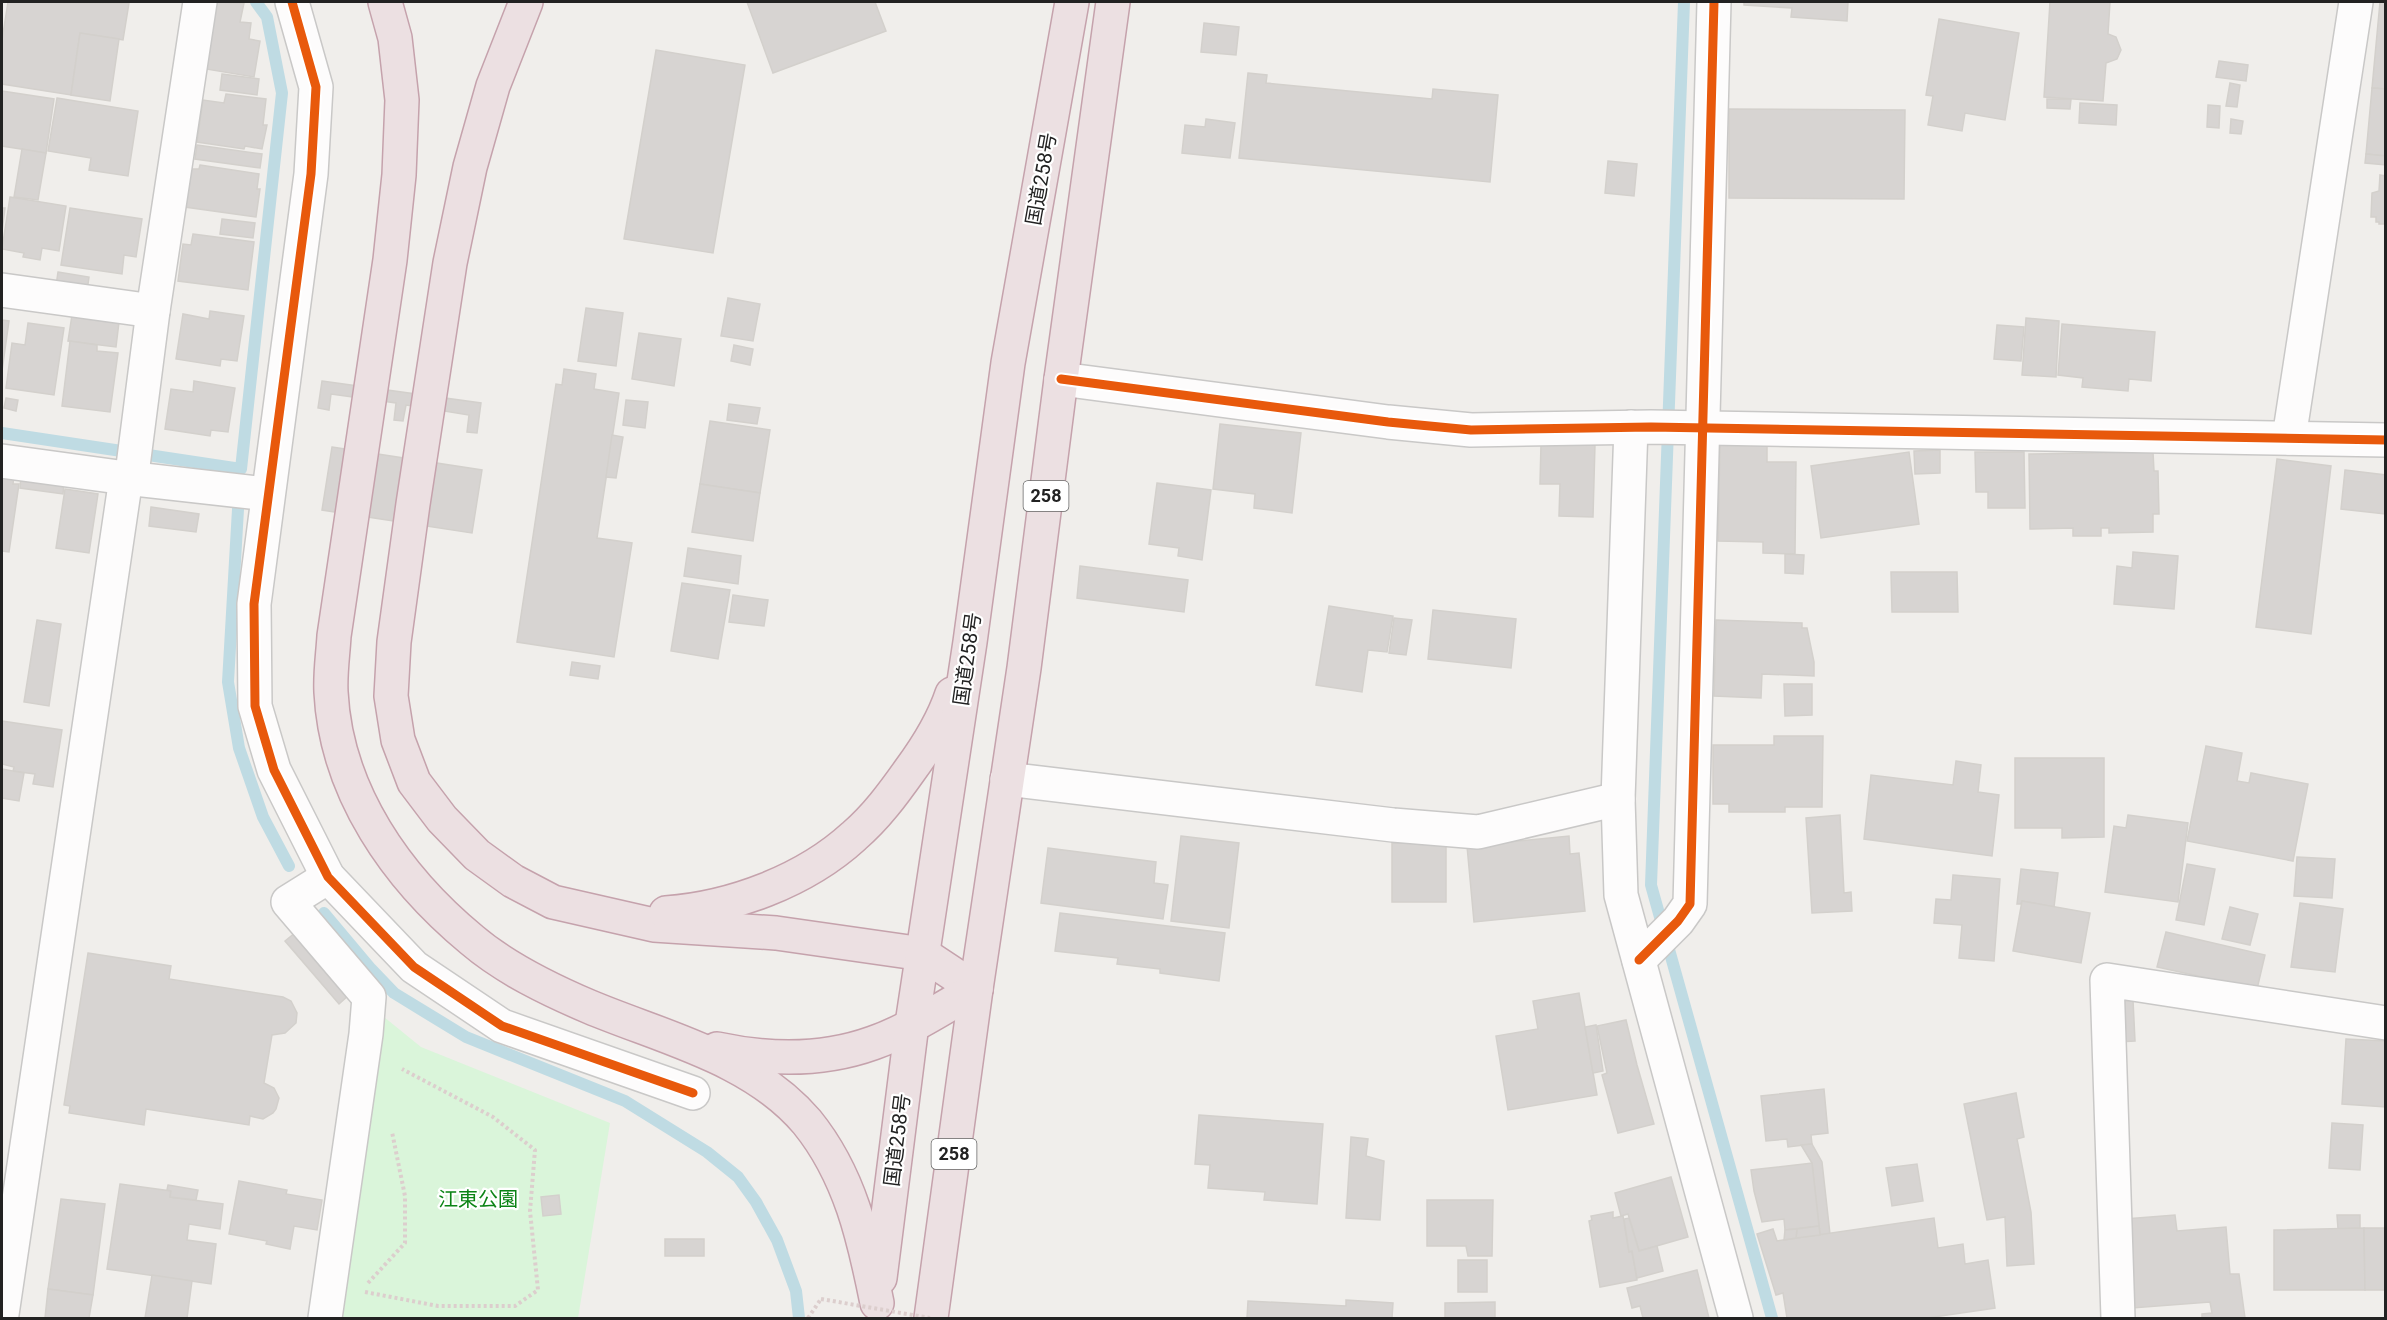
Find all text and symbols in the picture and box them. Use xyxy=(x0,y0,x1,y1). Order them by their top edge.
street label: 国道258号 xyxy=(1021,131,1061,227)
road number: 258 xyxy=(1024,481,1068,511)
street label: 国道258号 xyxy=(949,611,985,707)
street label: 国道258号 xyxy=(879,1092,915,1188)
road number: 258 xyxy=(932,1139,976,1169)
park label: 江東公園 xyxy=(438,1187,518,1211)

